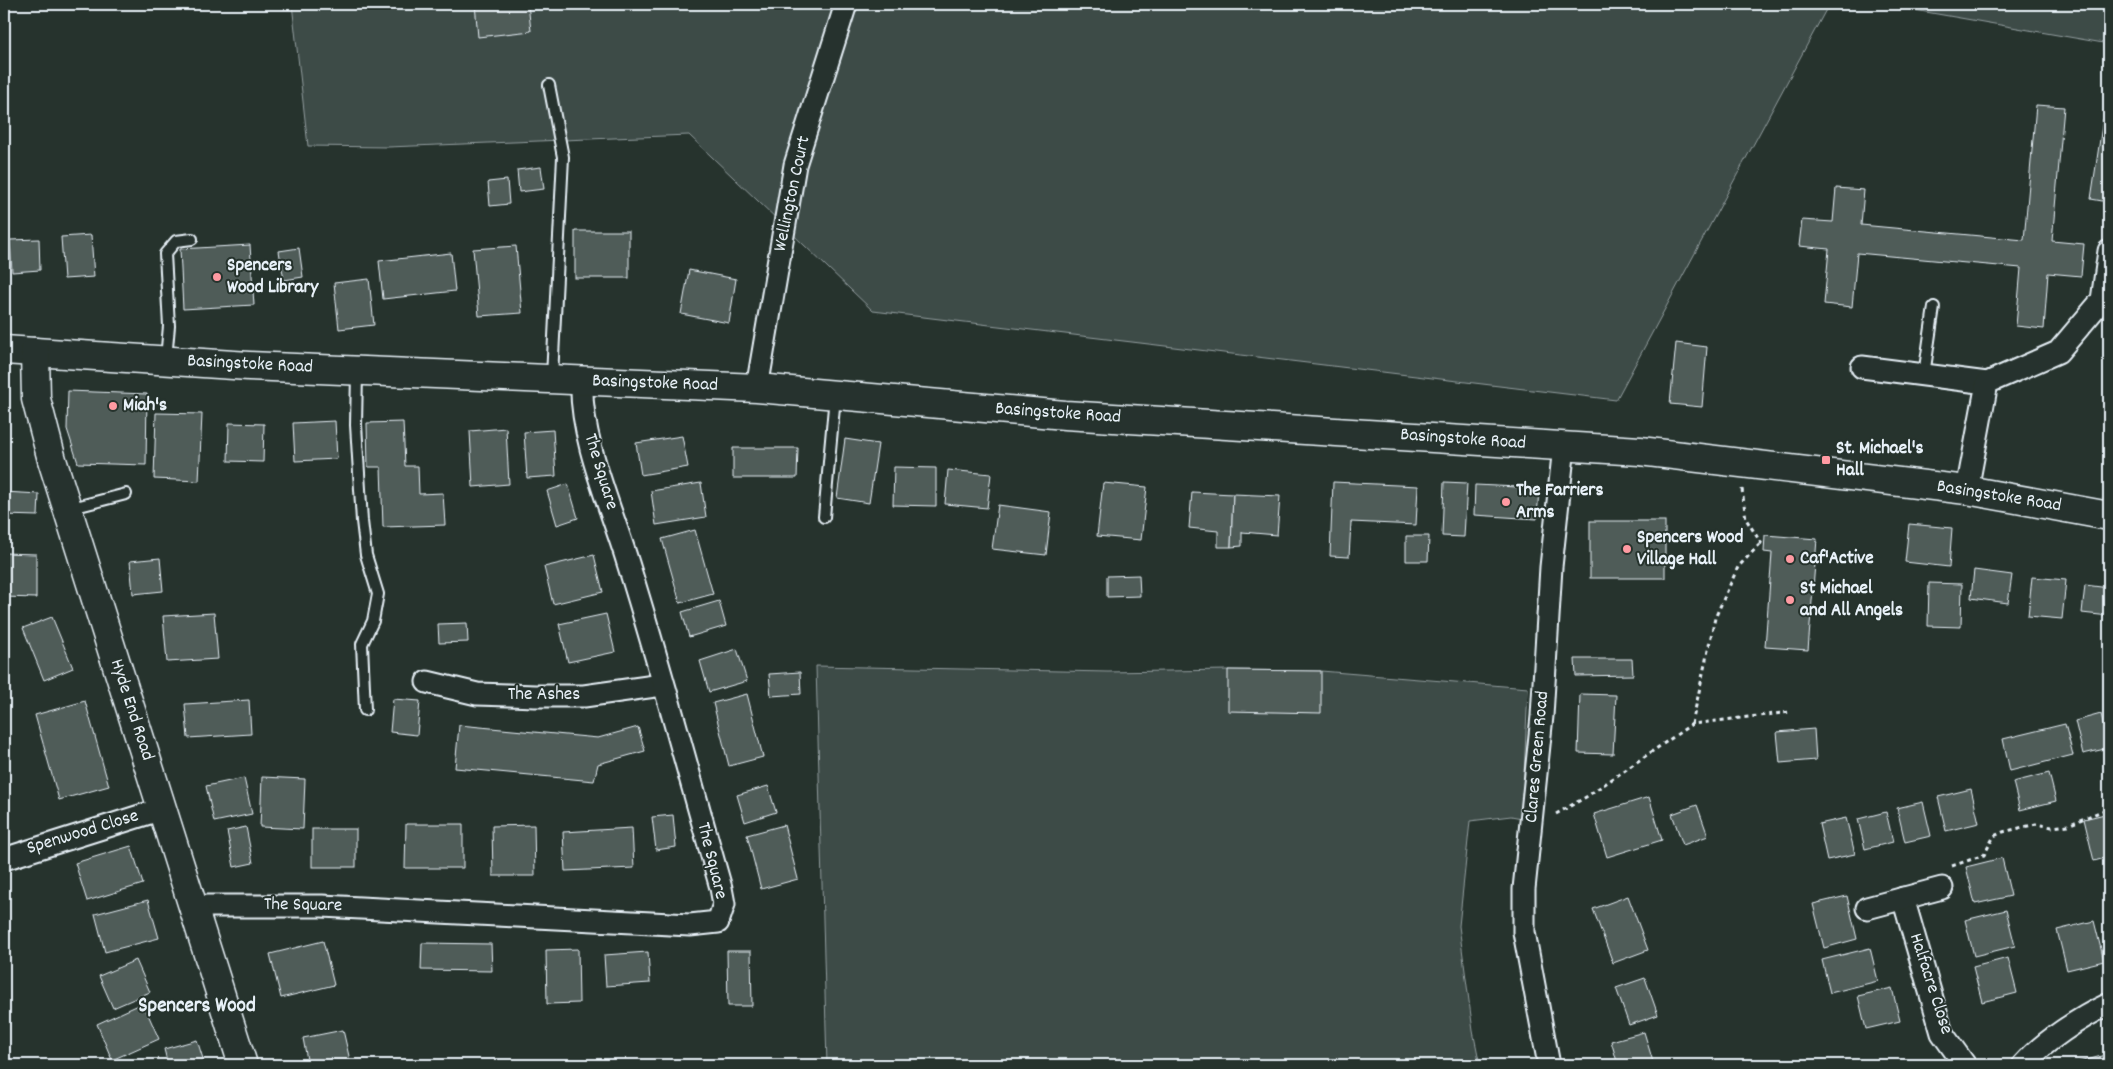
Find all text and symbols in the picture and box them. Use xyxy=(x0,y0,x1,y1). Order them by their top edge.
street label: Wellington Court xyxy=(768,134,818,254)
place label: Spencers Wood Library xyxy=(227,253,320,302)
marker: Spencers Wood Library xyxy=(211,271,223,283)
street label: Basingstoke Road xyxy=(186,348,314,382)
street label: Basingstoke Road xyxy=(592,368,718,400)
place label: Miah's xyxy=(123,393,167,420)
street label: Basingstoke Road xyxy=(994,396,1122,432)
marker: Miah's xyxy=(107,400,119,412)
street label: Basingstoke Road xyxy=(1399,422,1527,458)
street label: The Square xyxy=(576,431,624,513)
place label: St. Michael's Hall xyxy=(1836,436,1923,485)
marker: St. Michael's Hall xyxy=(1820,454,1832,466)
street label: Basingstoke Road xyxy=(1935,474,2063,520)
place label: The Farriers Arms xyxy=(1516,478,1603,527)
marker: The Farriers Arms xyxy=(1500,496,1512,508)
place label: Spencers Wood Village Hall xyxy=(1637,525,1743,574)
marker: Spencers Wood Village Hall xyxy=(1621,543,1633,555)
place label: Caf'Active xyxy=(1800,546,1874,573)
marker: Caf'Active xyxy=(1784,553,1796,565)
place label: St Michael and All Angels xyxy=(1800,576,1903,625)
marker: St Michael and All Angels xyxy=(1784,594,1796,606)
street label: Hyde End Road xyxy=(102,656,160,764)
street label: The Ashes xyxy=(508,682,580,709)
street label: Clares Green Road xyxy=(1519,690,1557,824)
street label: Spenwood Close xyxy=(24,803,142,863)
street label: The Square xyxy=(688,820,734,902)
street label: The Square xyxy=(264,892,342,920)
street label: Halfacre Close xyxy=(1901,930,1959,1038)
district label: Spencers Wood xyxy=(138,992,256,1022)

